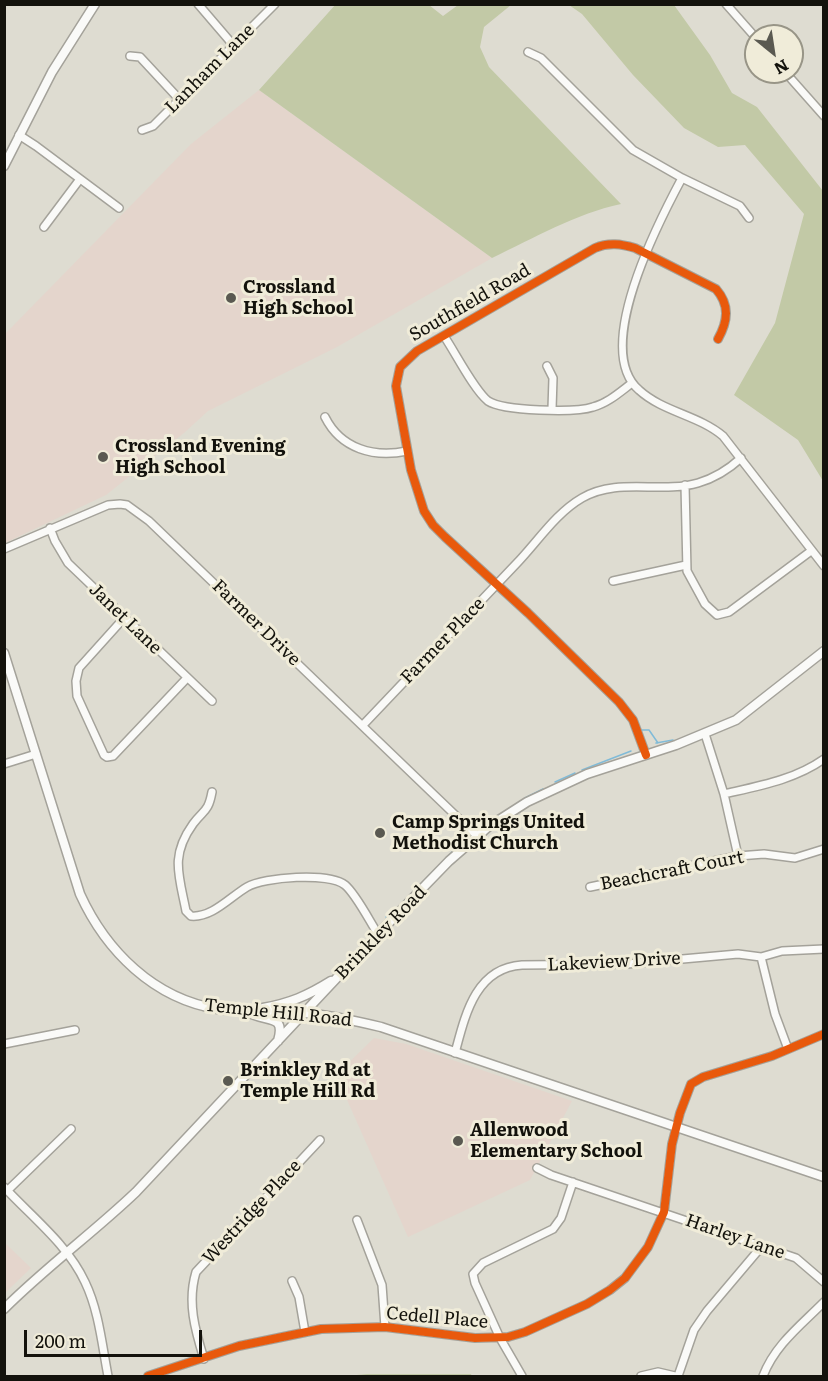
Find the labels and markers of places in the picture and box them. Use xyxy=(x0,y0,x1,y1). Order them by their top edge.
place label: Crossland High School xyxy=(243,277,353,320)
marker: Crossland High School xyxy=(224,291,238,305)
place label: Crossland Evening High School xyxy=(115,436,286,478)
marker: Crossland Evening High School xyxy=(96,450,110,464)
place label: Camp Springs United Methodist Church xyxy=(392,812,585,854)
marker: Camp Springs United Methodist Church xyxy=(373,826,387,840)
place label: Brinkley Rd at Temple Hill Rd xyxy=(240,1060,375,1102)
marker: Brinkley Rd at Temple Hill Rd xyxy=(221,1074,235,1088)
place label: Allenwood Elementary School xyxy=(470,1120,642,1162)
marker: Allenwood Elementary School xyxy=(451,1134,465,1148)

